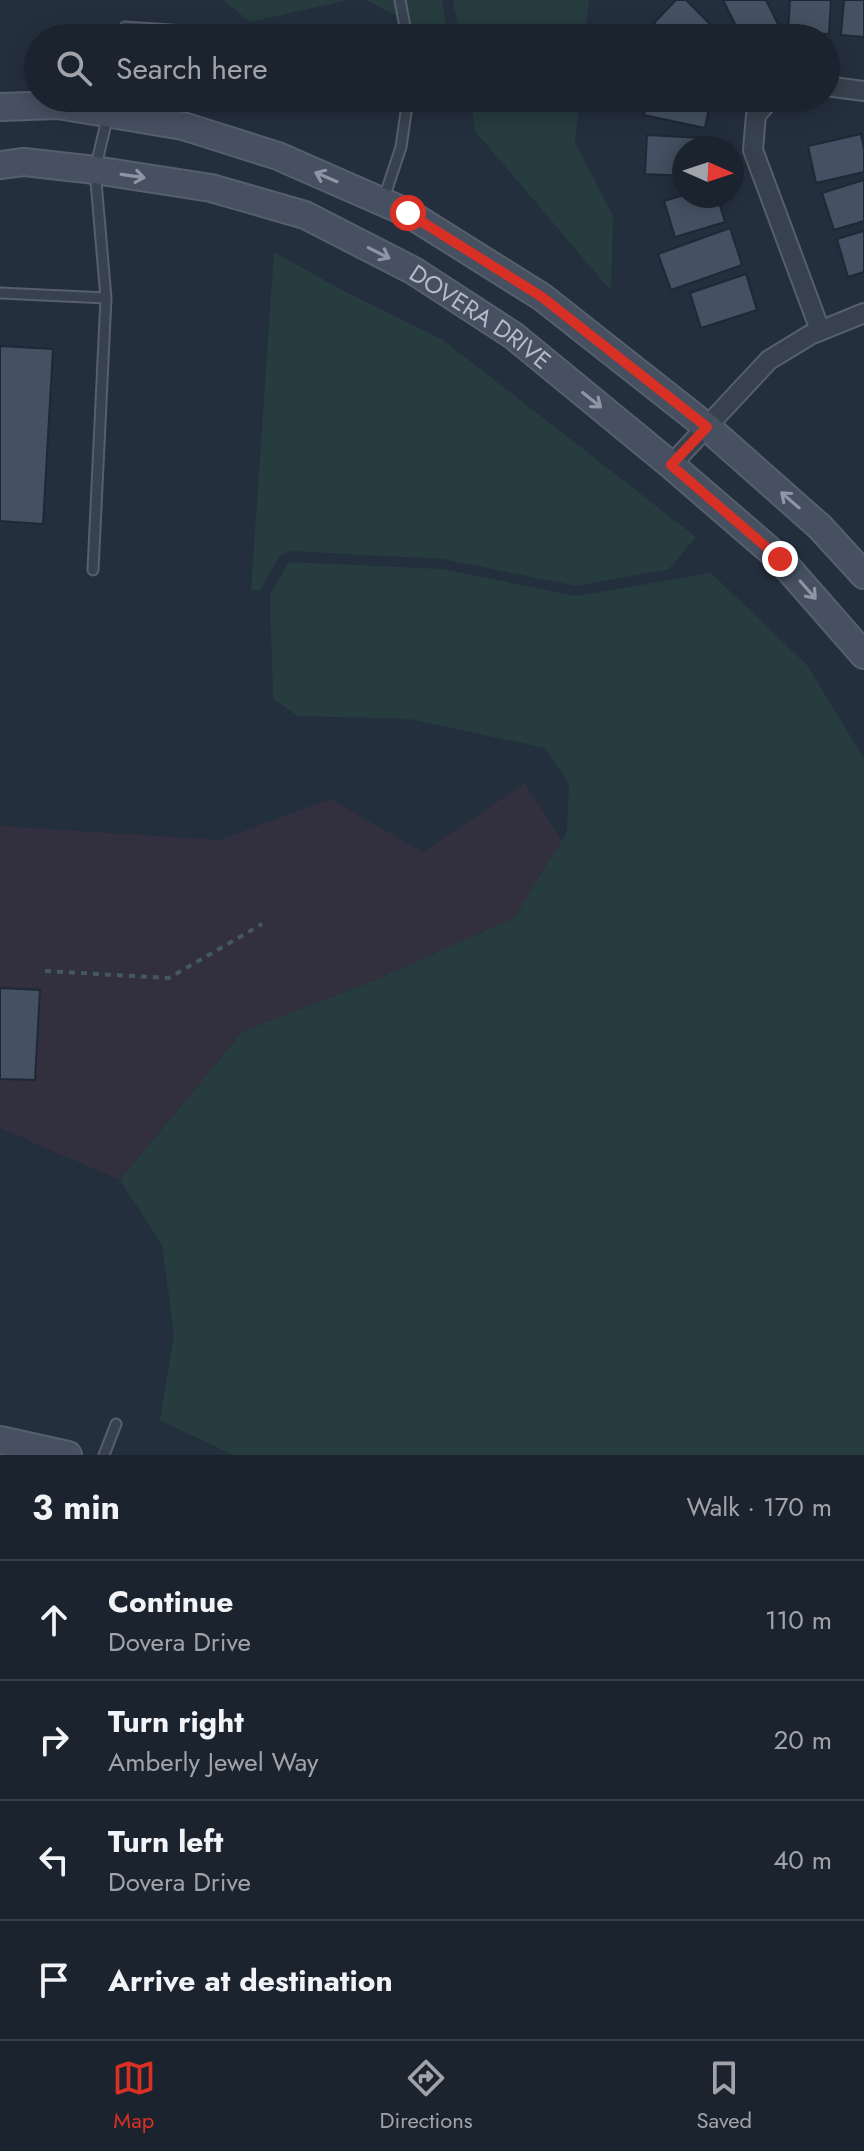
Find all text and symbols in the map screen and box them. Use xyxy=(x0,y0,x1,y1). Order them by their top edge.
search box xyxy=(24,24,840,112)
icon: search xyxy=(52,46,96,90)
text: Search here xyxy=(116,47,268,90)
north arrow xyxy=(672,136,744,208)
one-way arrow xyxy=(314,168,339,183)
one-way arrow xyxy=(120,169,145,184)
route start xyxy=(390,195,426,231)
one-way arrow xyxy=(367,245,391,261)
street label: DOVERA DRIVE xyxy=(403,255,559,377)
one-way arrow xyxy=(582,391,602,409)
one-way arrow xyxy=(780,491,800,509)
route end xyxy=(762,541,798,577)
one-way arrow xyxy=(799,580,817,600)
text: 3 min xyxy=(32,1483,120,1532)
text: Walk · 170 m xyxy=(687,1488,832,1526)
text: Continue xyxy=(108,1580,234,1623)
icon: ahead xyxy=(32,1598,76,1642)
text: 110 m xyxy=(765,1601,832,1639)
text: Dovera Drive xyxy=(108,1623,251,1661)
text: Turn right xyxy=(108,1700,244,1743)
icon: right xyxy=(32,1718,76,1762)
text: 20 m xyxy=(774,1721,832,1759)
text: Amberly Jewel Way xyxy=(108,1743,318,1781)
text: Turn left xyxy=(108,1820,223,1863)
icon: left xyxy=(32,1838,76,1882)
text: 40 m xyxy=(773,1841,832,1879)
text: Dovera Drive xyxy=(108,1863,251,1901)
icon: arrive xyxy=(32,1958,76,2002)
text: Arrive at destination xyxy=(108,1959,393,2002)
tab: Map xyxy=(112,2056,156,2136)
tab: Directions xyxy=(380,2056,473,2136)
tab: Saved xyxy=(696,2056,752,2136)

